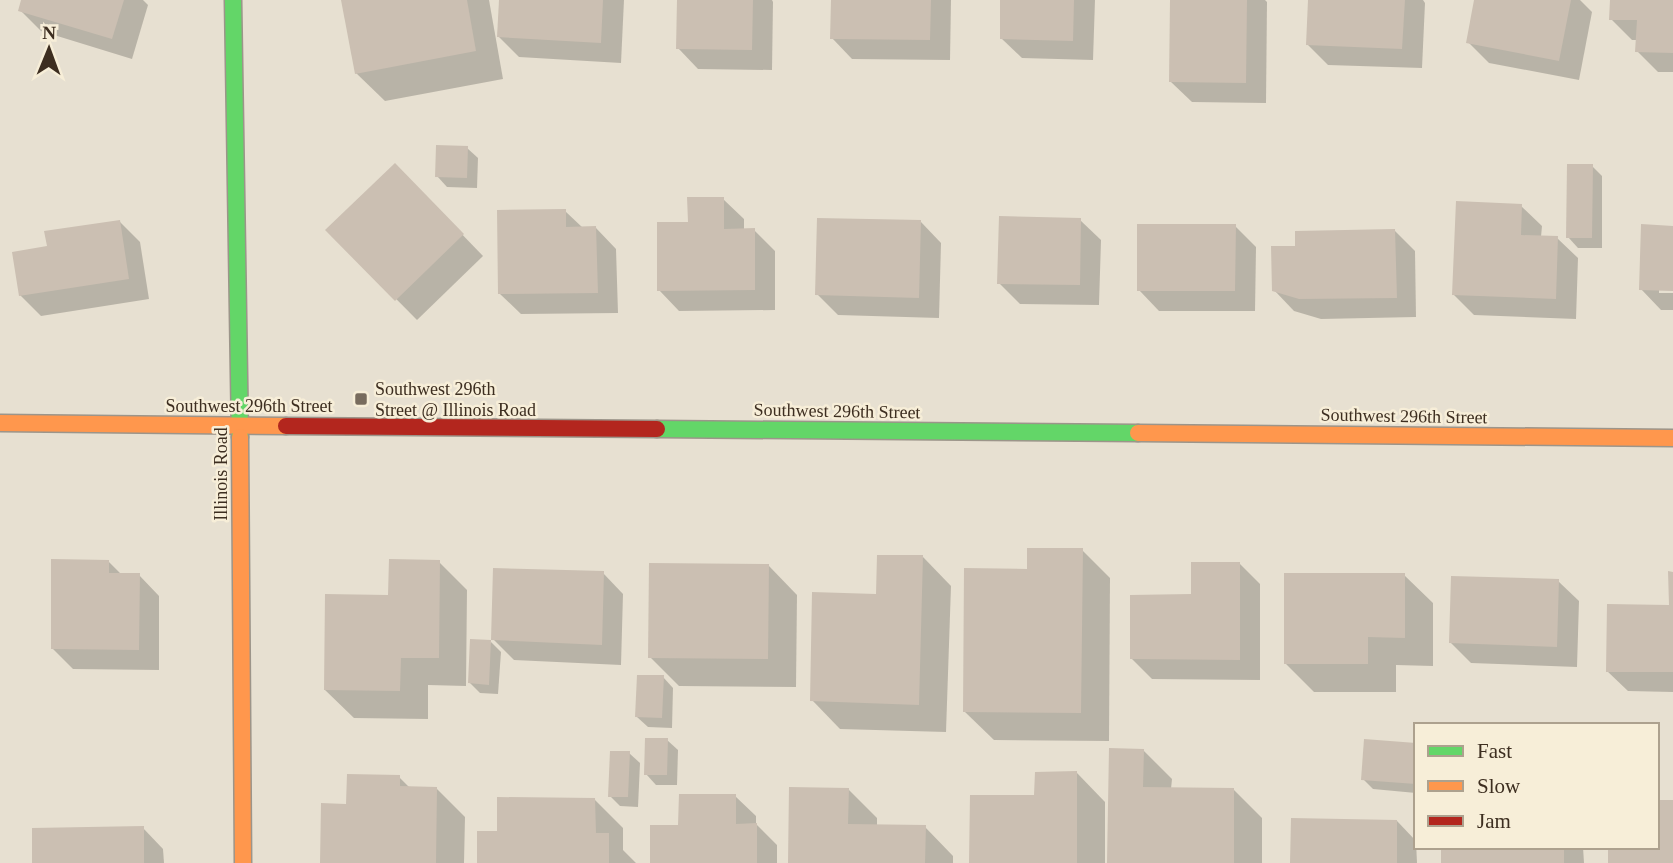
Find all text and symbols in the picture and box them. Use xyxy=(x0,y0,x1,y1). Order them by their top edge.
north arrow xyxy=(14,14,84,84)
text: N xyxy=(42,22,57,43)
place label: Southwest 296th Street @ Illinois Road xyxy=(375,379,536,420)
marker: Southwest 296th Street @ Illinois Road xyxy=(353,391,369,407)
street label: Southwest 296th Street xyxy=(166,396,333,416)
street label: Southwest 296th Street xyxy=(753,400,921,422)
street label: Southwest 296th Street xyxy=(1320,405,1488,427)
street label: Illinois Road xyxy=(211,427,231,521)
legend xyxy=(1414,723,1659,849)
text: Fast xyxy=(1477,739,1512,763)
text: Slow xyxy=(1477,774,1521,798)
text: Jam xyxy=(1477,809,1511,833)

